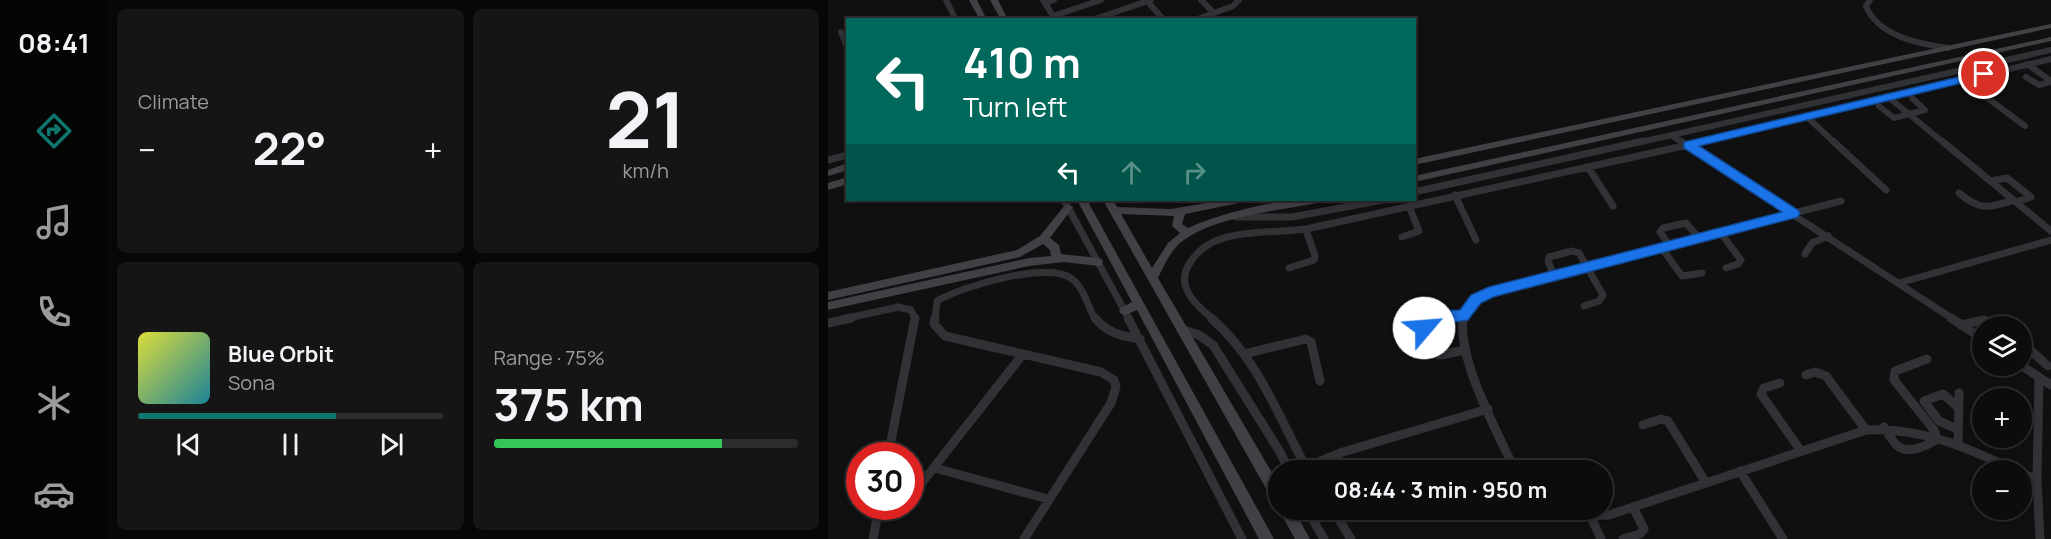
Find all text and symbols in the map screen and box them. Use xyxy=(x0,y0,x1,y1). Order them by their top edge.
text: 08:41 xyxy=(18,24,90,61)
text: 410 m xyxy=(963,33,1081,91)
icon: left xyxy=(864,42,942,120)
pin xyxy=(1958,48,2009,99)
icon: arrive xyxy=(1967,57,2000,90)
text: 21 xyxy=(605,65,686,171)
text: Climate xyxy=(138,88,209,115)
text: Turn left xyxy=(963,88,1067,125)
icon: directions xyxy=(33,110,75,152)
text: 22° xyxy=(253,117,327,179)
text: − xyxy=(138,127,156,172)
text: + xyxy=(423,127,443,172)
icon: left xyxy=(1052,156,1085,189)
icon: ahead xyxy=(1115,156,1148,189)
icon: right xyxy=(1178,156,1211,189)
text: km/h xyxy=(622,157,669,184)
icon: music xyxy=(33,201,75,243)
icon: phone xyxy=(33,291,75,333)
position arrow xyxy=(1392,296,1456,360)
map controls xyxy=(1972,316,2032,520)
button: layers xyxy=(1972,316,2032,376)
text: Blue Orbit xyxy=(228,339,334,369)
text: Range · 75% xyxy=(494,344,605,371)
text: Sona xyxy=(228,369,275,396)
text: 375 km xyxy=(494,373,644,435)
icon: climate xyxy=(33,382,75,424)
button: + xyxy=(1972,388,2032,448)
icon: previous xyxy=(172,428,205,461)
icon: pause xyxy=(274,428,307,461)
icon: next xyxy=(375,428,408,461)
speed limit sign: 30 xyxy=(846,442,924,520)
button: − xyxy=(1972,460,2032,520)
icon: car xyxy=(33,473,75,515)
text: 08:44 · 3 min · 950 m xyxy=(1334,475,1547,505)

